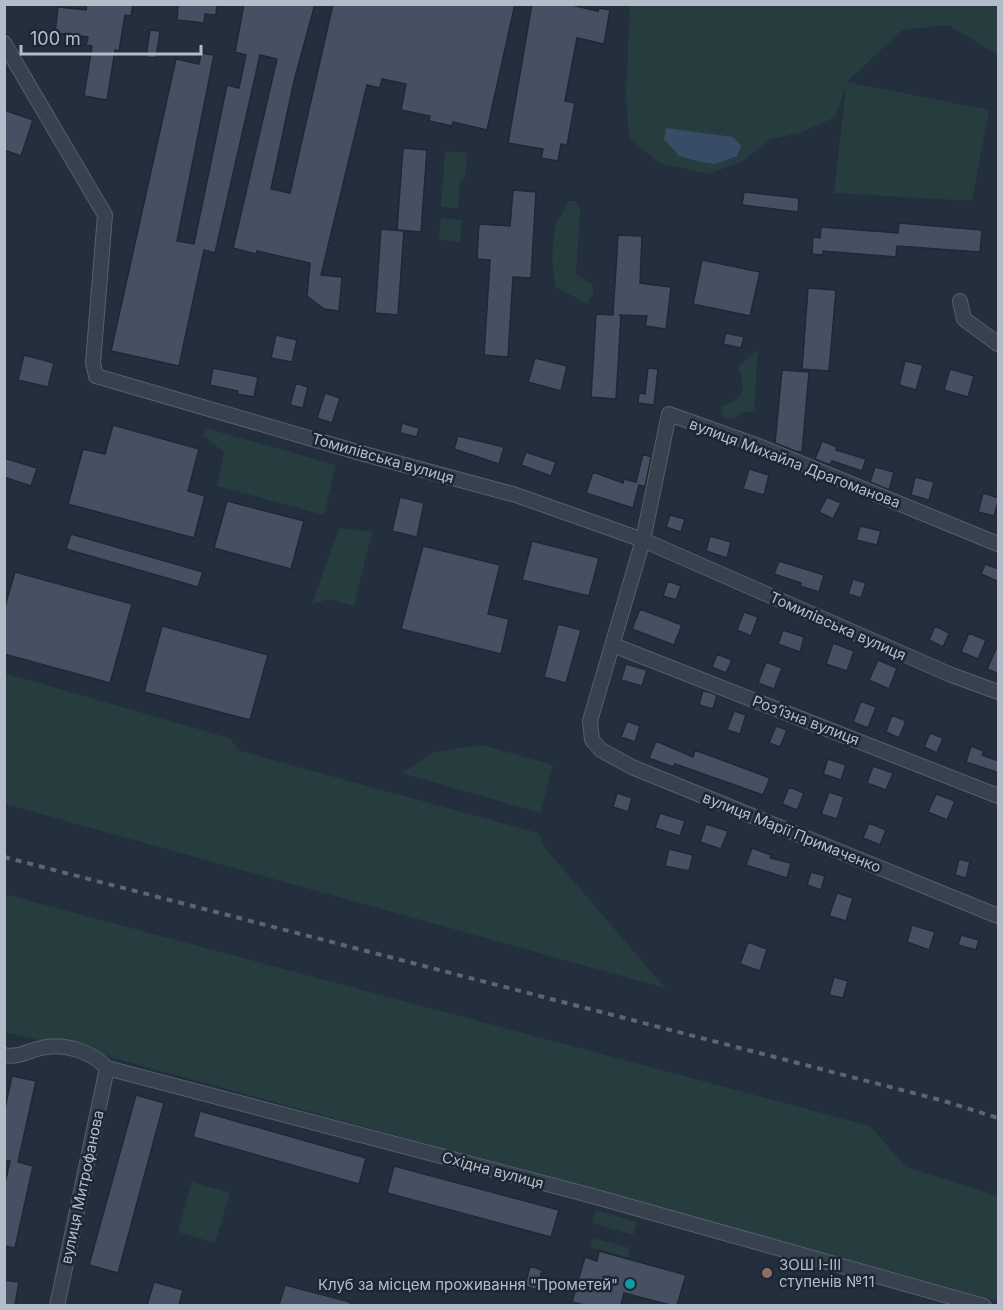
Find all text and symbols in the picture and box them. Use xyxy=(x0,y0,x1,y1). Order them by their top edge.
scale bar xyxy=(21,18,201,56)
text: 100 m xyxy=(30,28,81,49)
street label: вулиця Михайла Драгоманова xyxy=(687,414,903,512)
street label: Томилівська вулиця xyxy=(310,429,456,487)
street label: Томилівська вулиця xyxy=(767,587,909,665)
street label: Розʼїзна вулиця xyxy=(750,691,862,749)
street label: вулиця Марії Примаченко xyxy=(700,787,884,877)
street label: вулиця Митрофанова xyxy=(56,1108,108,1266)
street label: Східна вулиця xyxy=(440,1147,546,1193)
place label: ЗОШ І-ІІІ ступенів №11 xyxy=(779,1255,875,1291)
marker: ЗОШ І-ІІІ ступенів №11 xyxy=(760,1266,774,1280)
place label: Клуб за місцем проживання "Прометей" xyxy=(318,1275,618,1294)
marker: Клуб за місцем проживання "Прометей" xyxy=(623,1277,637,1291)

